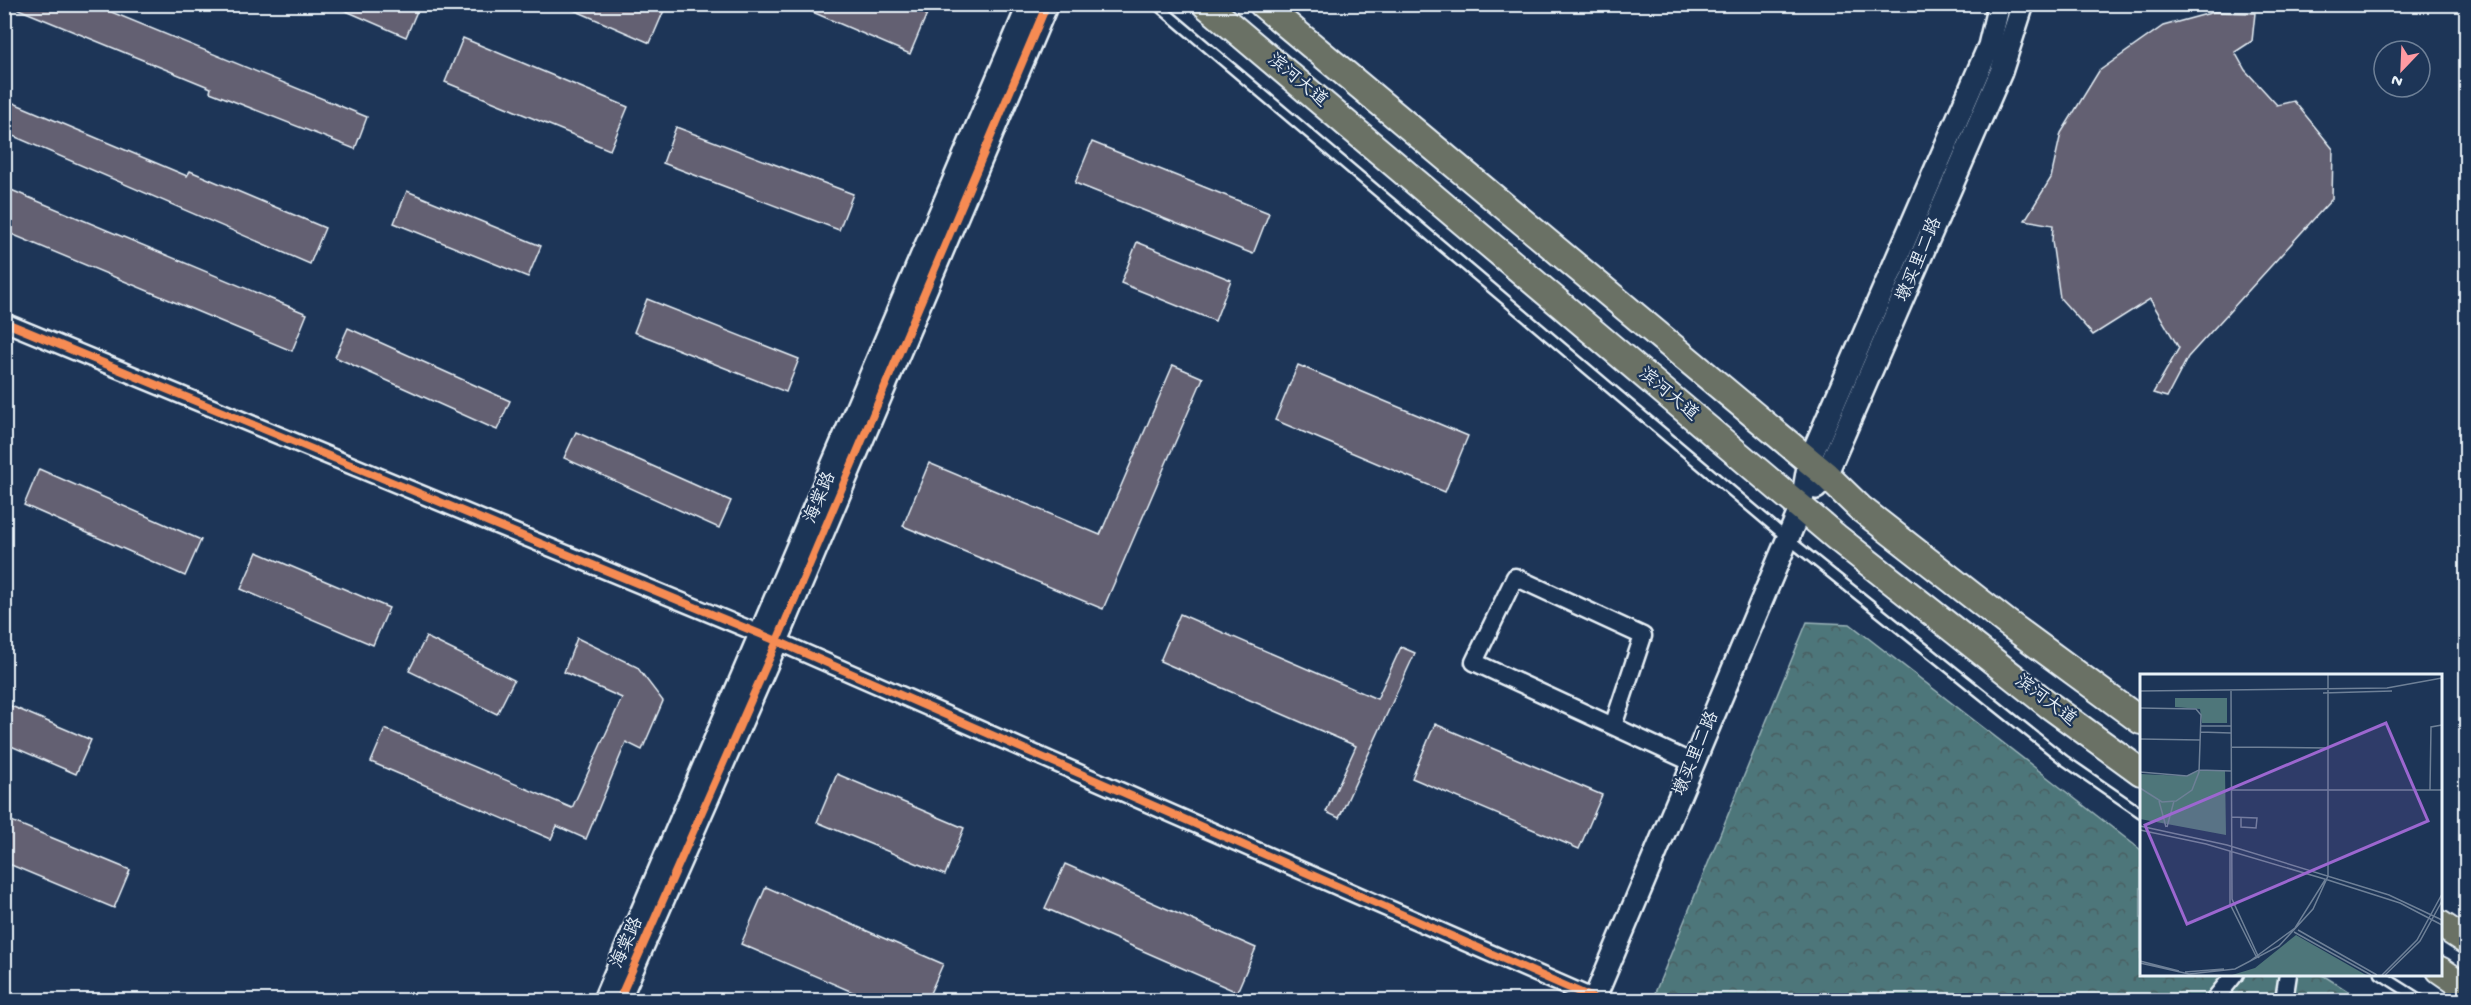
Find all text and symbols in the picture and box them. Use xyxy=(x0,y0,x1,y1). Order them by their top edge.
north arrow xyxy=(2372,39,2432,99)
street label: 滨河大道 xyxy=(1263,49,1332,112)
text: N xyxy=(2388,69,2406,90)
street label: 墩买里二路 xyxy=(1892,214,1947,306)
street label: 滨河大道 xyxy=(1634,363,1703,426)
street label: 海棠路 xyxy=(800,469,841,527)
street label: 滨河大道 xyxy=(2010,670,2081,731)
inset map xyxy=(2140,674,2441,975)
street label: 墩买里二路 xyxy=(1669,708,1724,800)
street label: 海棠路 xyxy=(607,914,649,972)

